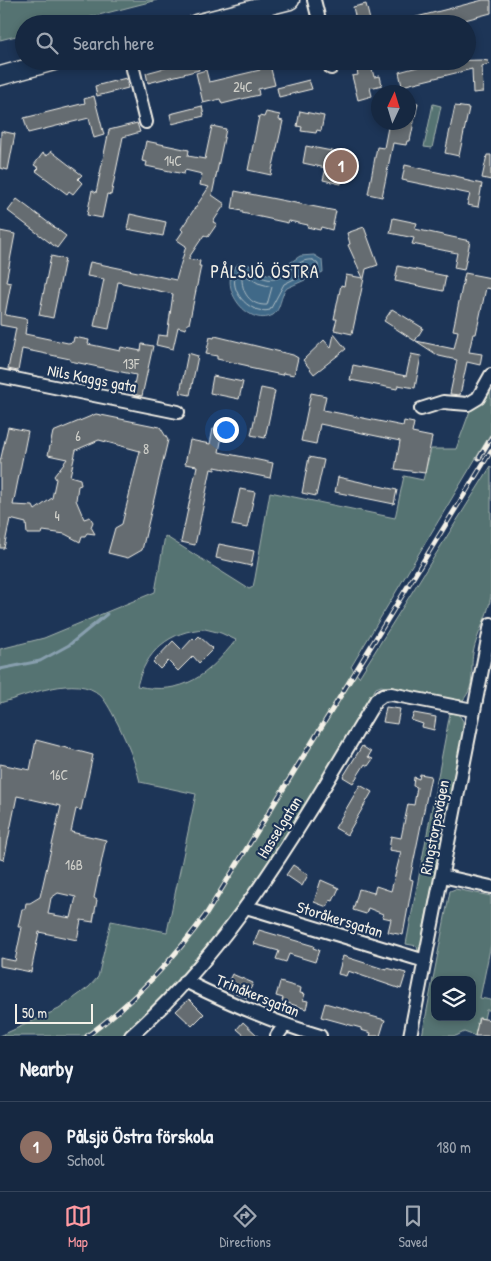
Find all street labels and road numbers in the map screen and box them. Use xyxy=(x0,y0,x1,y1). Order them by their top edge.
street label: Nils Kaggs gata xyxy=(46,359,138,397)
street label: Ringstorpsvägen xyxy=(414,778,454,876)
street label: Hasselgatan xyxy=(251,792,307,862)
street label: Storåkersgatan xyxy=(294,895,386,943)
street label: Trinåkersgatan xyxy=(213,968,303,1022)

